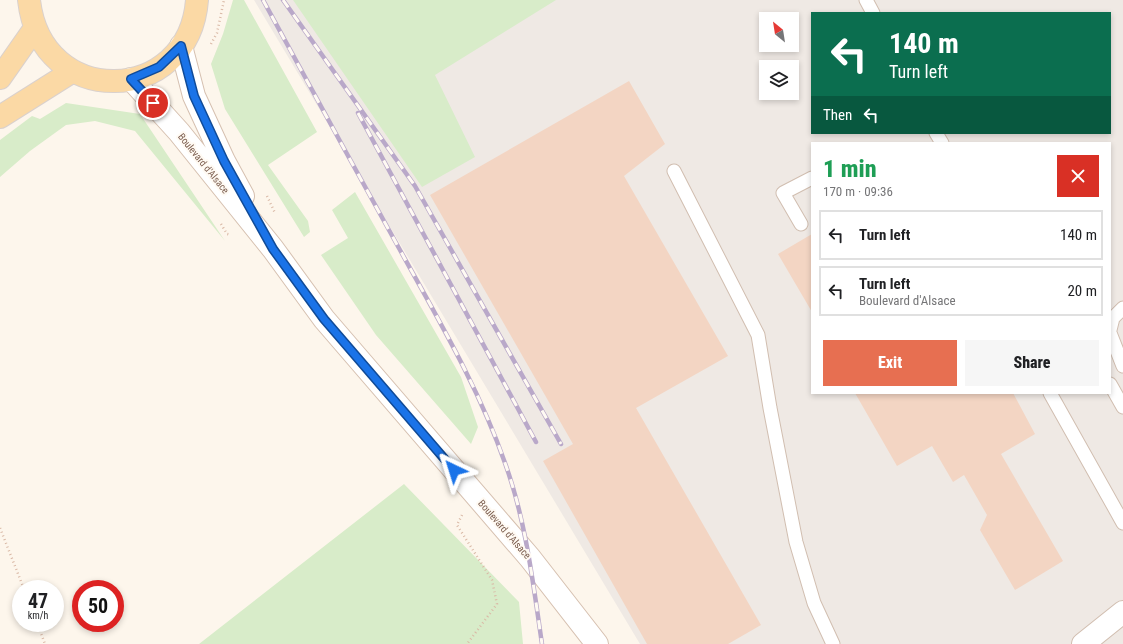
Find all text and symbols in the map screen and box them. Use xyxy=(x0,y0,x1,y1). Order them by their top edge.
north arrow xyxy=(759,12,799,52)
map controls xyxy=(759,12,799,100)
text: 140 m xyxy=(889,27,959,60)
icon: left xyxy=(823,28,875,80)
button: layers xyxy=(759,60,799,100)
text: Turn left xyxy=(889,61,948,82)
pin xyxy=(136,86,170,120)
icon: arrive xyxy=(142,92,164,114)
icon: left xyxy=(860,104,882,126)
text: Then xyxy=(823,106,852,124)
street label: Boulevard d'Alsace xyxy=(176,131,231,196)
text: 1 min xyxy=(823,155,877,183)
button: close xyxy=(1057,155,1099,197)
text: 170 m · 09:36 xyxy=(823,184,893,199)
icon: left xyxy=(825,224,847,246)
text: Turn left xyxy=(859,226,910,244)
text: 140 m xyxy=(1060,226,1097,244)
text: Turn left xyxy=(859,275,910,293)
icon: left xyxy=(825,280,847,302)
text: 20 m xyxy=(1067,282,1097,300)
text: Boulevard d'Alsace xyxy=(859,293,956,308)
button: Exit xyxy=(823,340,957,386)
button: Share xyxy=(965,340,1099,386)
position arrow xyxy=(433,449,475,491)
street label: Boulevard d'Alsace xyxy=(476,498,533,561)
speed limit sign: 50 xyxy=(72,580,124,632)
text: 47 xyxy=(28,589,48,613)
text: km/h xyxy=(28,610,48,621)

